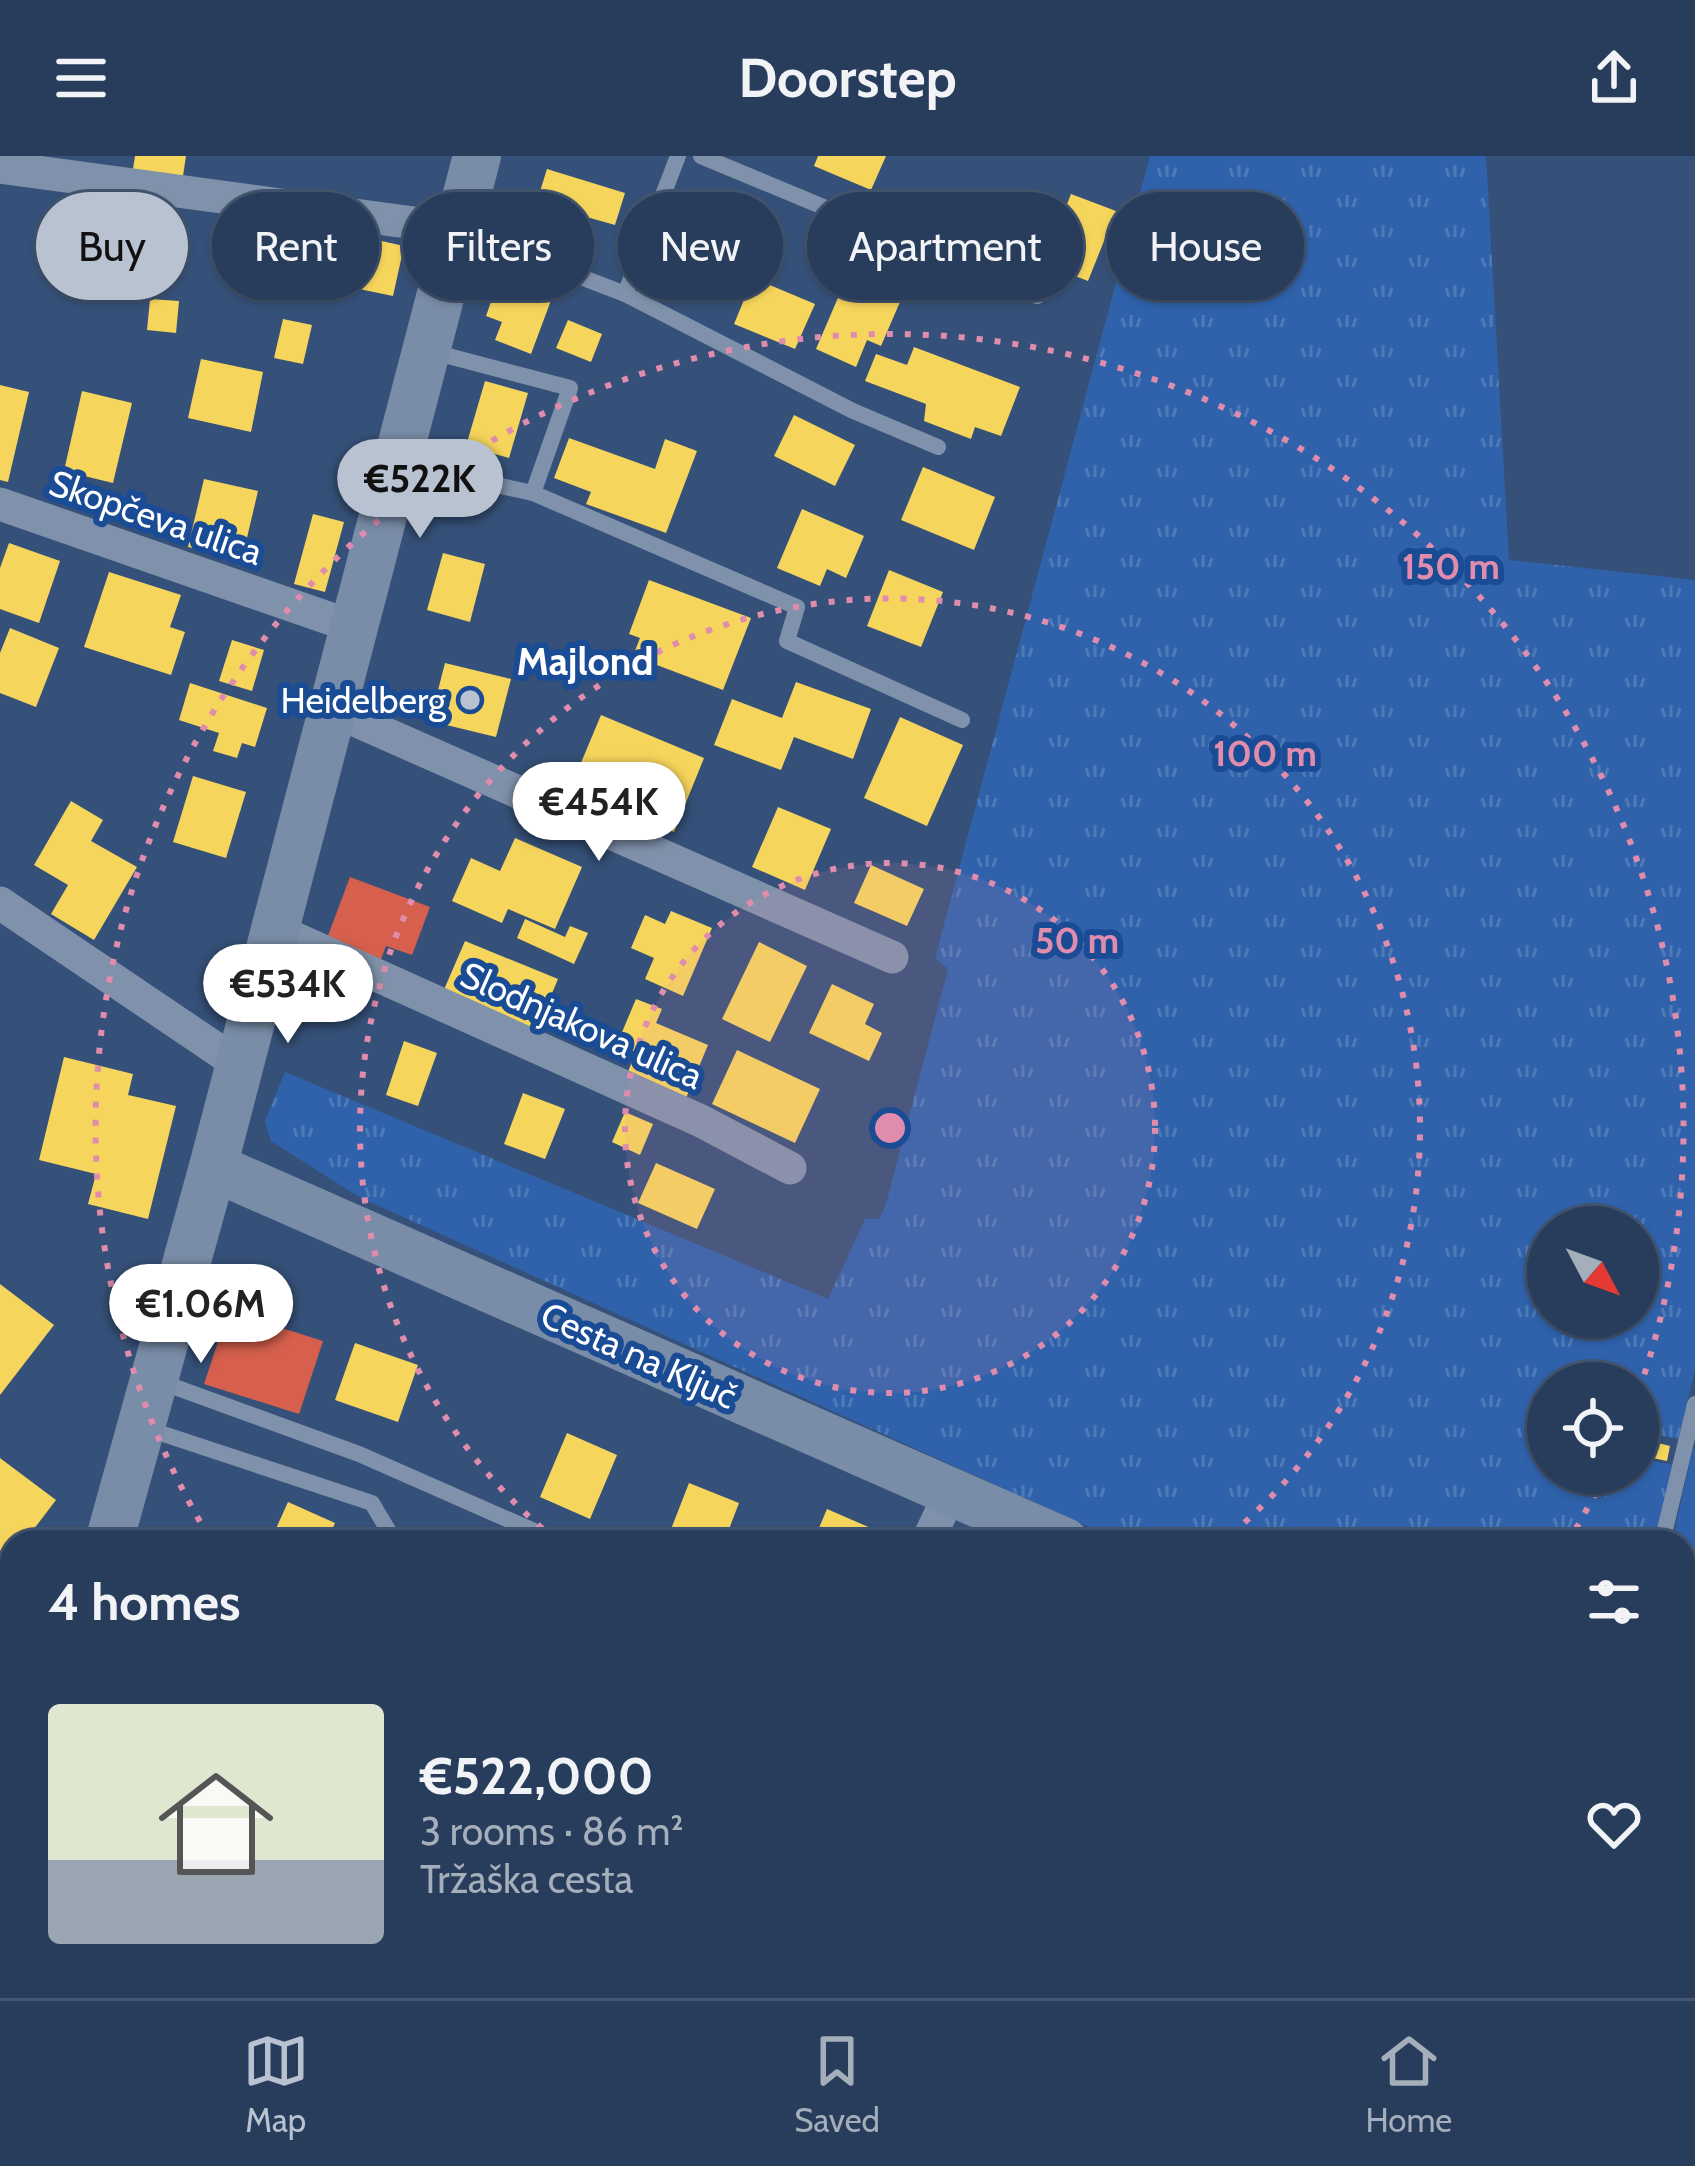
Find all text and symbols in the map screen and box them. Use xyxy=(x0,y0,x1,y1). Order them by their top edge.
icon: menu xyxy=(48,45,114,111)
text: Doorstep xyxy=(738,45,957,111)
icon: share xyxy=(1581,45,1647,111)
chip: Buy xyxy=(36,192,188,300)
chip: Rent xyxy=(212,192,379,300)
chip: Filters xyxy=(403,192,594,300)
chip: New xyxy=(618,192,783,300)
chip: Apartment xyxy=(807,192,1083,300)
chip: House xyxy=(1107,192,1304,300)
pin: €522K xyxy=(336,439,504,541)
text: €522K xyxy=(364,454,476,502)
street label: Skopčeva ulica xyxy=(44,460,268,574)
text: 150 m xyxy=(1402,544,1500,588)
district label: Majlond xyxy=(516,637,654,685)
place label: Heidelberg xyxy=(281,678,447,722)
marker: Heidelberg xyxy=(457,687,483,713)
text: 100 m xyxy=(1213,731,1317,775)
pin: €454K xyxy=(515,762,683,864)
text: €454K xyxy=(540,777,658,825)
text: 50 m xyxy=(1035,918,1119,962)
pin: €534K xyxy=(204,944,372,1046)
street label: Slodnjakova ulica xyxy=(454,952,710,1098)
text: €534K xyxy=(230,959,346,1007)
centre of rings xyxy=(869,1107,911,1149)
north arrow xyxy=(1527,1206,1659,1338)
map controls xyxy=(1527,1206,1659,1494)
pin: €1.06M xyxy=(103,1264,299,1366)
text: €1.06M xyxy=(136,1279,266,1327)
street label: Cesta na Ključ xyxy=(534,1292,744,1418)
button: locate xyxy=(1527,1362,1659,1494)
icon: filters xyxy=(1581,1569,1647,1635)
text: 4 homes xyxy=(48,1571,240,1633)
text: €522,000 xyxy=(420,1745,653,1807)
icon: home xyxy=(144,1752,288,1896)
icon: heart xyxy=(1581,1791,1647,1857)
text: 3 rooms · 86 m² xyxy=(420,1807,683,1855)
text: Tržaška cesta xyxy=(420,1855,633,1903)
tab: Map xyxy=(243,2028,309,2140)
tab: Saved xyxy=(794,2028,880,2140)
tab: Home xyxy=(1365,2028,1452,2140)

